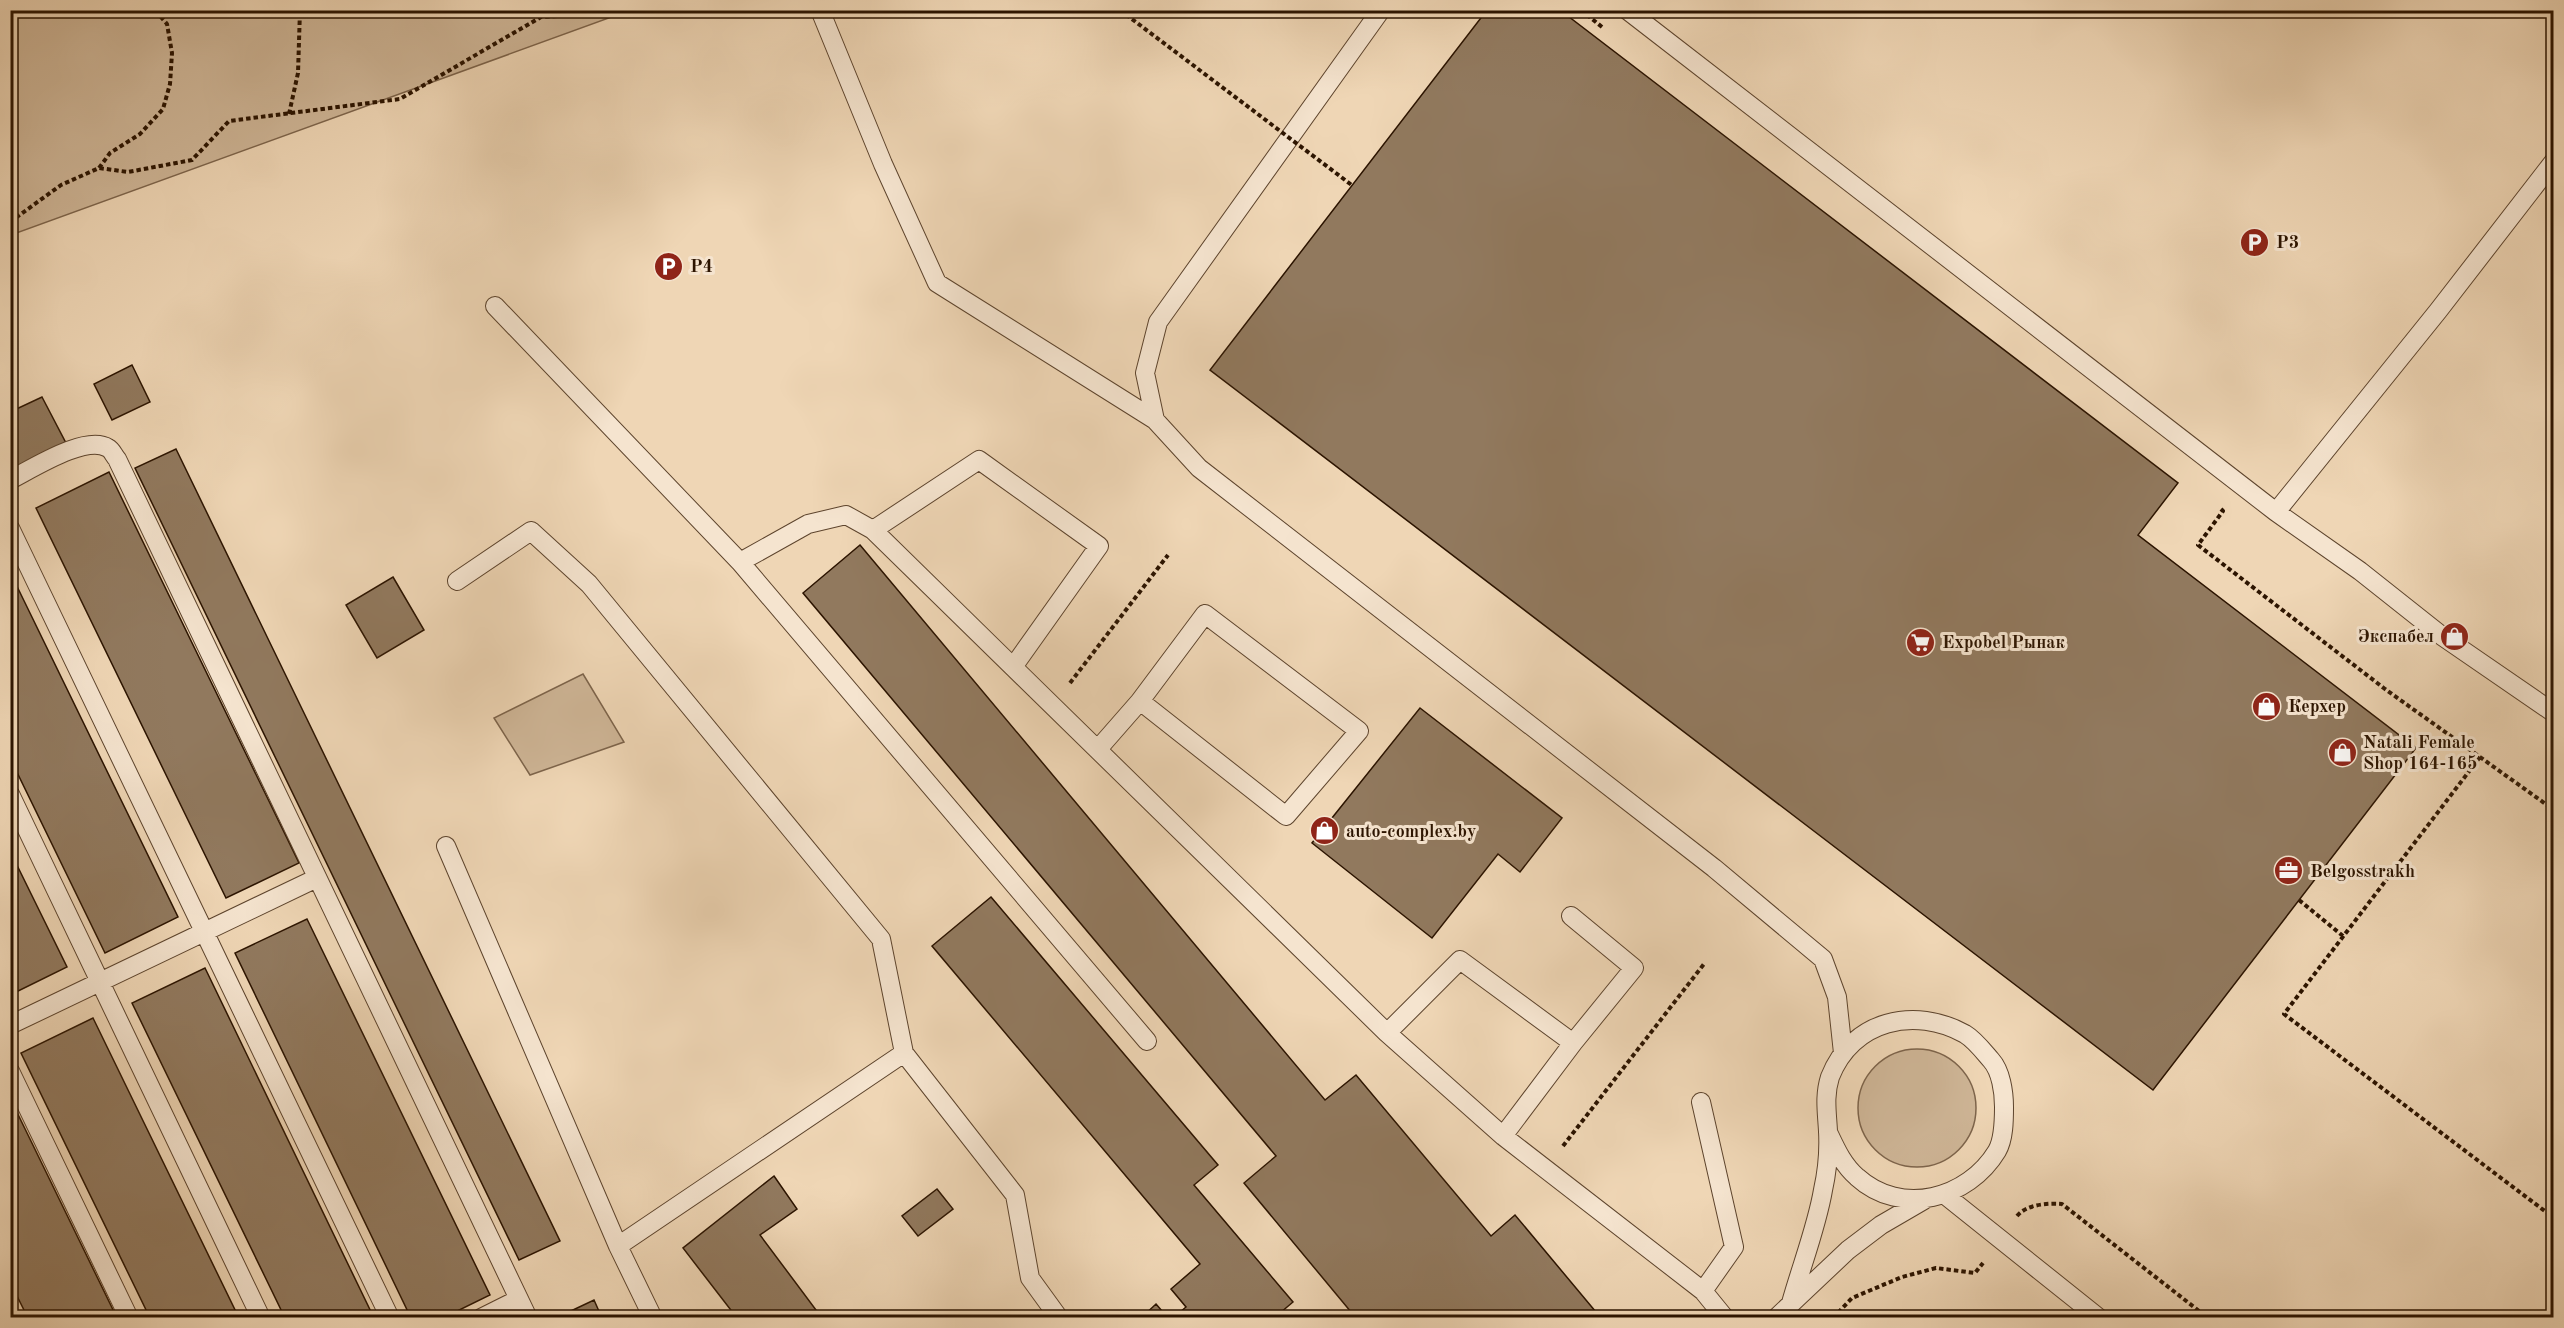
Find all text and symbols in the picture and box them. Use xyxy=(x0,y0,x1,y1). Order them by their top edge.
parking icon: P3 xyxy=(2239,226,2271,258)
place label: P3 xyxy=(2276,234,2299,252)
parking icon: P4 xyxy=(653,250,685,282)
place label: P4 xyxy=(690,258,713,276)
shop icon: Экспабел xyxy=(2439,620,2471,652)
supermarket icon: Expobel Рынак xyxy=(1905,626,1937,658)
place label: Экспабел xyxy=(2358,628,2434,646)
place label: Expobel Рынак xyxy=(1942,634,2066,652)
shop icon: Керхер xyxy=(2251,690,2283,722)
place label: Керхер xyxy=(2288,698,2346,716)
place label: Natali Female Shop 164-165 xyxy=(2363,734,2477,773)
shop icon: Natali Female Shop 164-165 xyxy=(2326,736,2358,768)
shop icon: auto-complex.by xyxy=(1309,815,1341,847)
place label: auto-complex.by xyxy=(1346,823,1476,841)
office icon: Belgosstrakh xyxy=(2273,855,2305,887)
place label: Belgosstrakh xyxy=(2310,863,2415,881)

